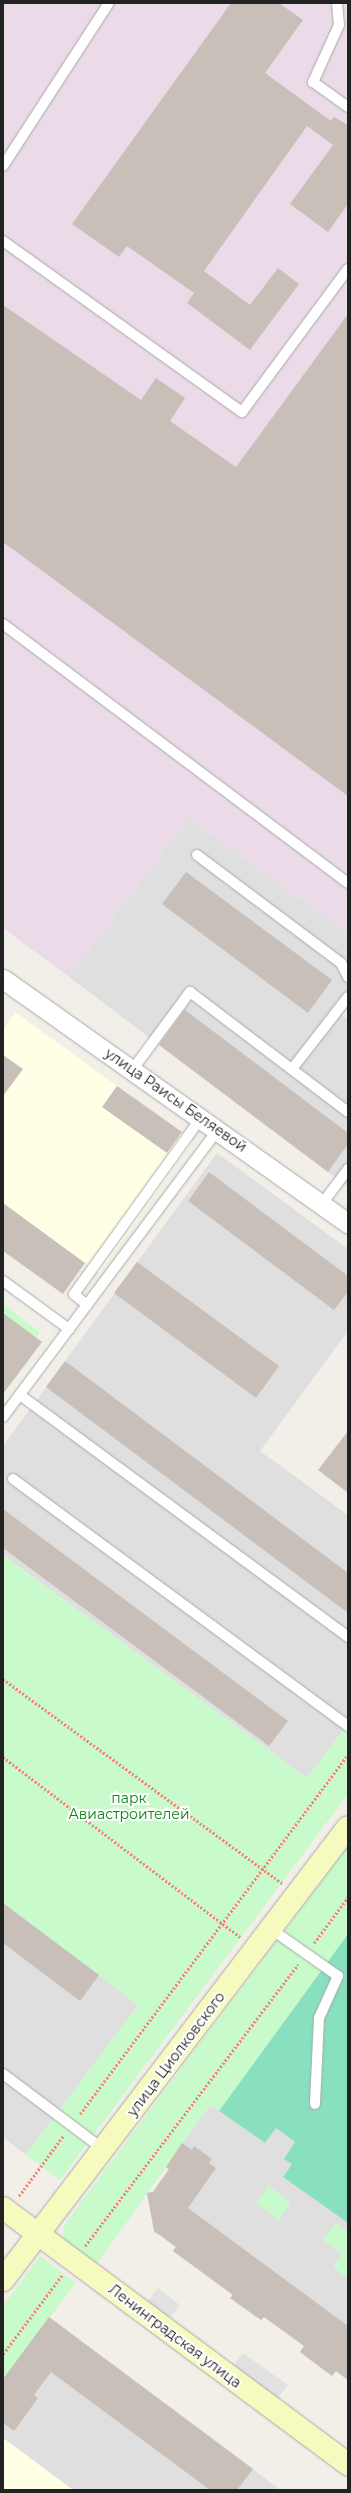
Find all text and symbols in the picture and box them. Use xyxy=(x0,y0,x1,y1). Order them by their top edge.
street label: улица Раисы Беляевой xyxy=(102,1045,250,1155)
park label: парк Авиастроителей xyxy=(68,1790,190,1822)
street label: улица Циолковского xyxy=(124,1988,228,2120)
street label: Ленинградская улица xyxy=(105,2281,245,2391)

